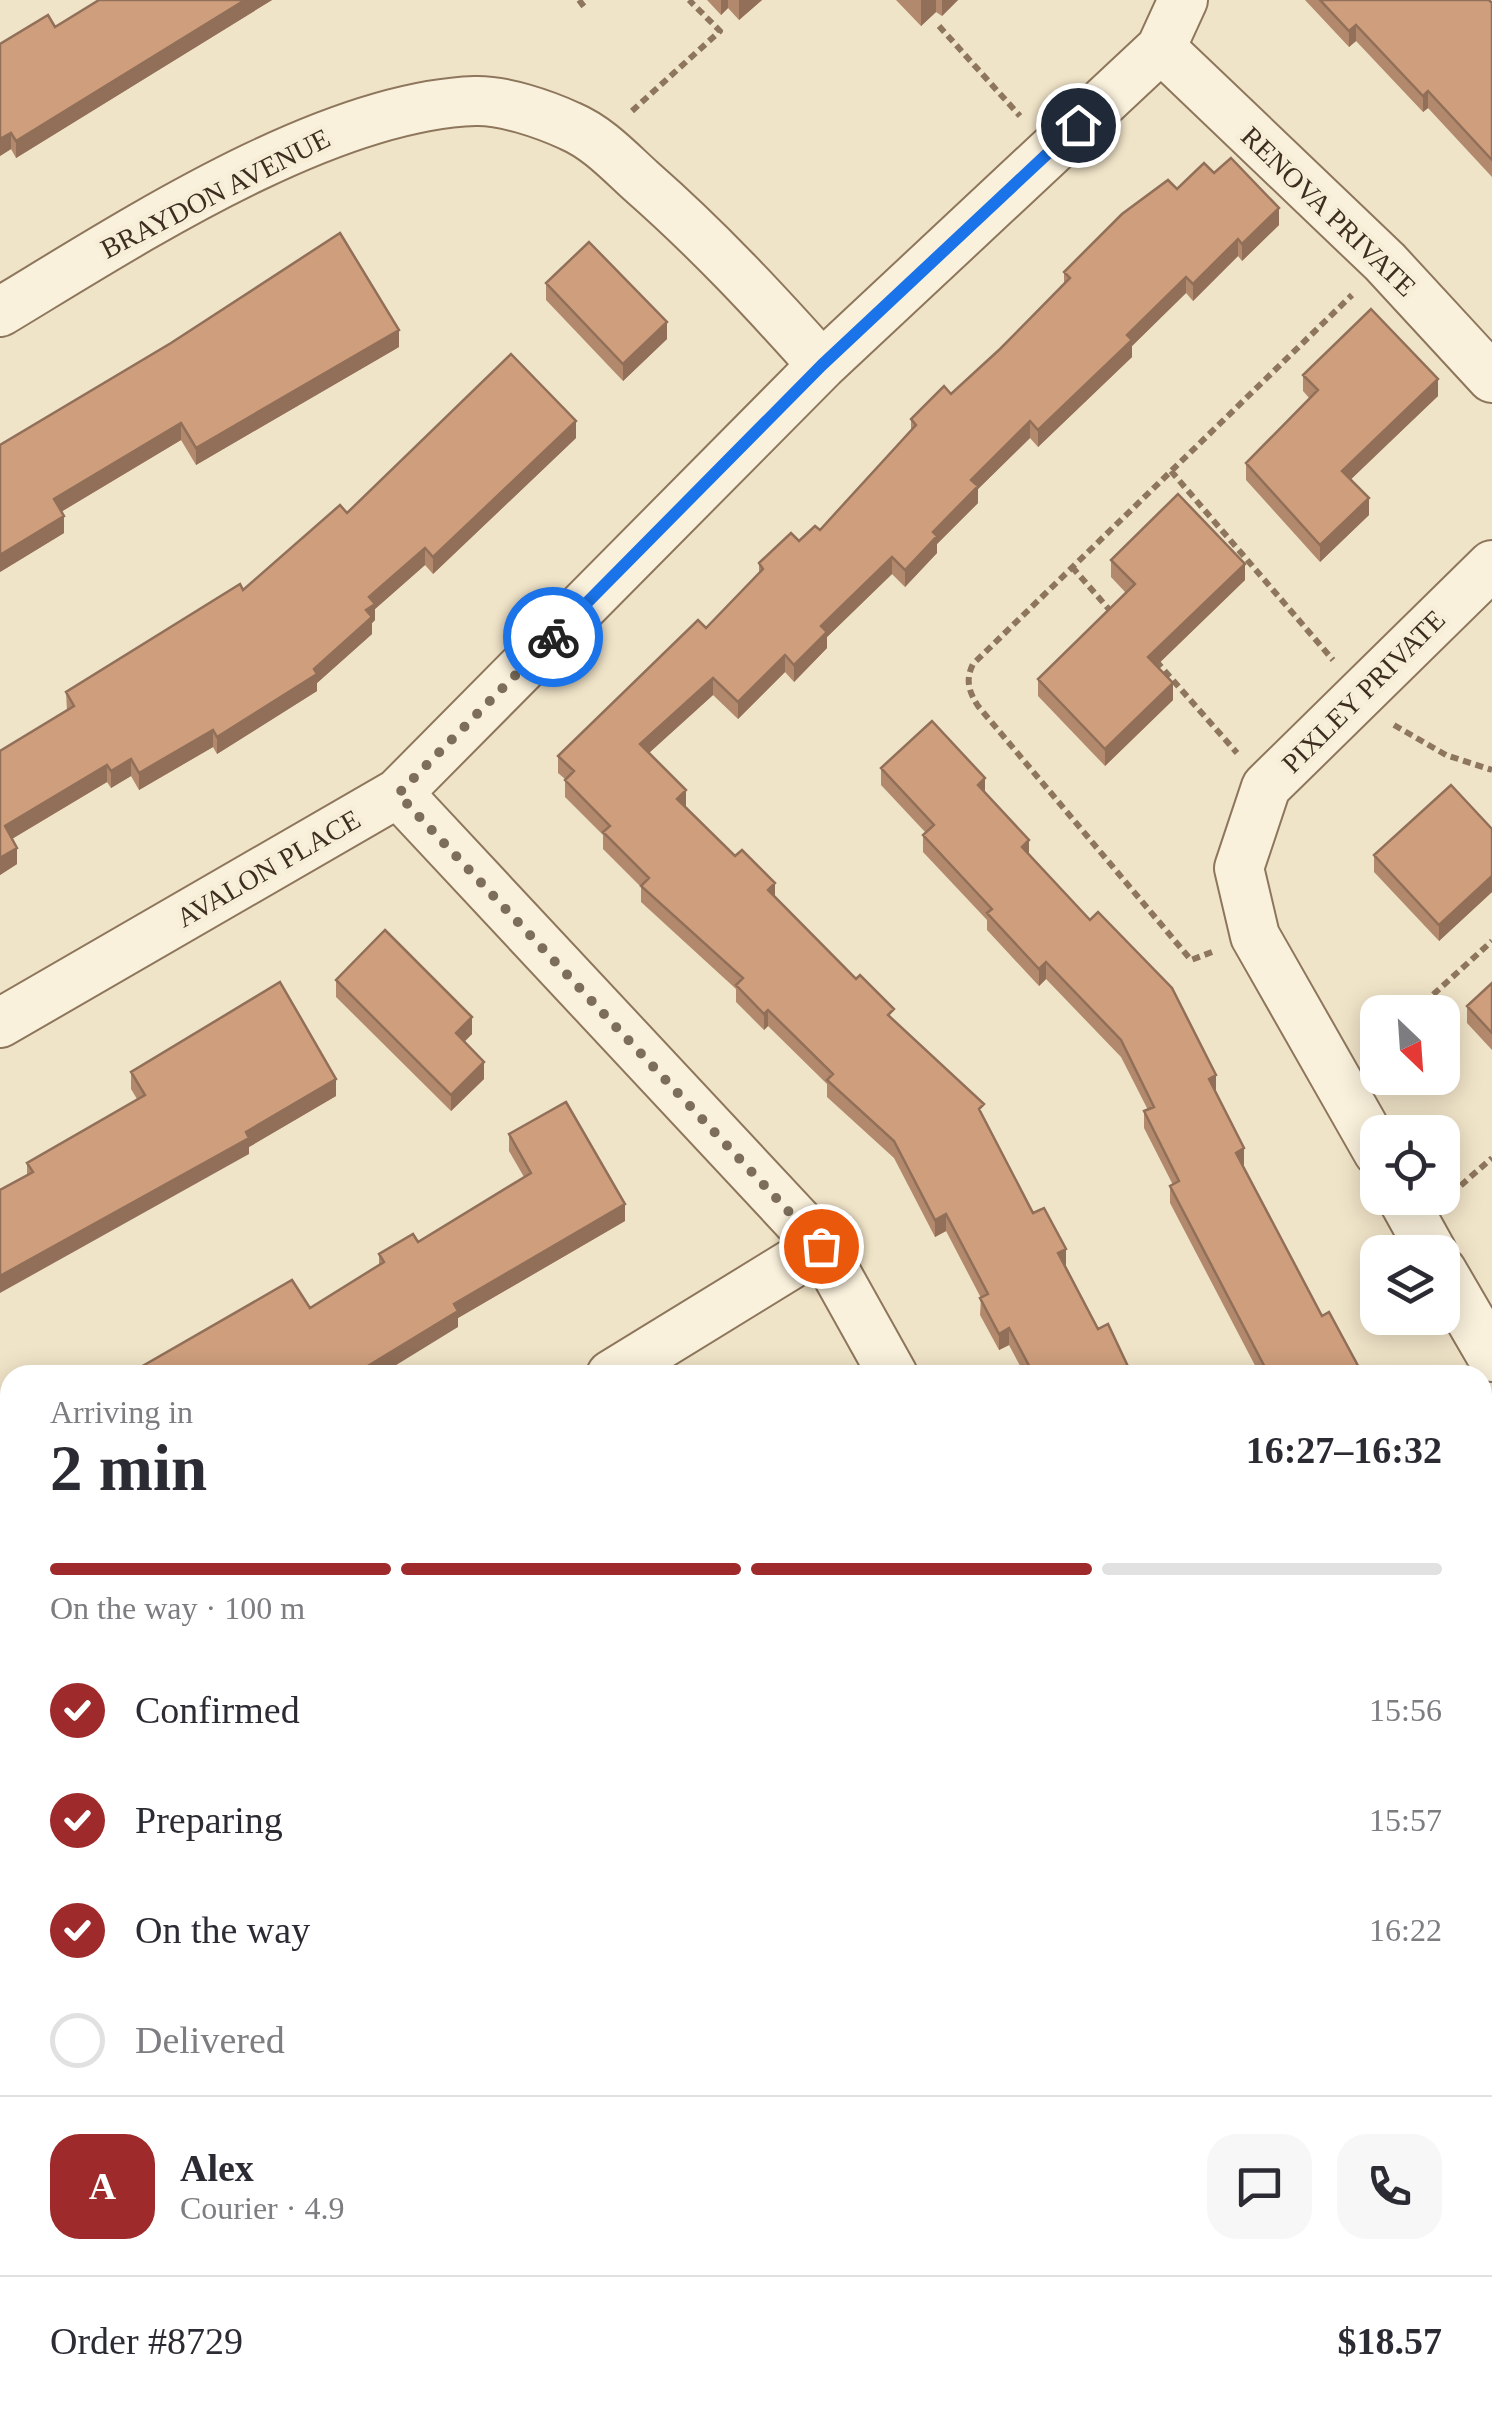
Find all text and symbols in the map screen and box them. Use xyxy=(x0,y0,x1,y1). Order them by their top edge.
pin xyxy=(1036,83,1121,168)
icon: home xyxy=(1051,98,1106,153)
street label: RENOVA PRIVATE xyxy=(1235,120,1422,302)
street label: BRAYDON AVENUE xyxy=(96,122,335,265)
courier xyxy=(503,587,603,687)
street label: PIXLEY PRIVATE xyxy=(1276,604,1451,779)
icon: bike xyxy=(526,610,581,665)
street label: AVALON PLACE xyxy=(171,803,365,934)
north arrow xyxy=(1360,995,1460,1095)
map controls xyxy=(1360,995,1460,1335)
button: locate xyxy=(1360,1115,1460,1215)
pin xyxy=(779,1204,864,1289)
icon: bag xyxy=(794,1219,849,1274)
button: layers xyxy=(1360,1235,1460,1335)
text: Arriving in xyxy=(50,1394,193,1430)
text: 16:27–16:32 xyxy=(1246,1429,1442,1471)
text: 2 min xyxy=(50,1432,207,1504)
text: On the way · 100 m xyxy=(50,1590,305,1626)
icon: check xyxy=(50,1683,105,1738)
text: Confirmed xyxy=(135,1689,300,1731)
text: 15:56 xyxy=(1369,1692,1442,1728)
icon: check xyxy=(50,1793,105,1848)
text: Preparing xyxy=(135,1799,283,1841)
text: 15:57 xyxy=(1369,1802,1442,1838)
icon: check xyxy=(50,1903,105,1958)
text: On the way xyxy=(135,1909,310,1951)
text: 16:22 xyxy=(1369,1912,1442,1948)
text: Delivered xyxy=(135,2019,285,2061)
button: chat xyxy=(1207,2134,1312,2239)
button: phone xyxy=(1337,2134,1442,2239)
text: Alex xyxy=(180,2147,254,2189)
text: A xyxy=(89,2165,116,2207)
text: Courier · 4.9 xyxy=(180,2190,344,2226)
text: Order #8729 xyxy=(50,2320,243,2362)
text: $18.57 xyxy=(1338,2320,1442,2362)

